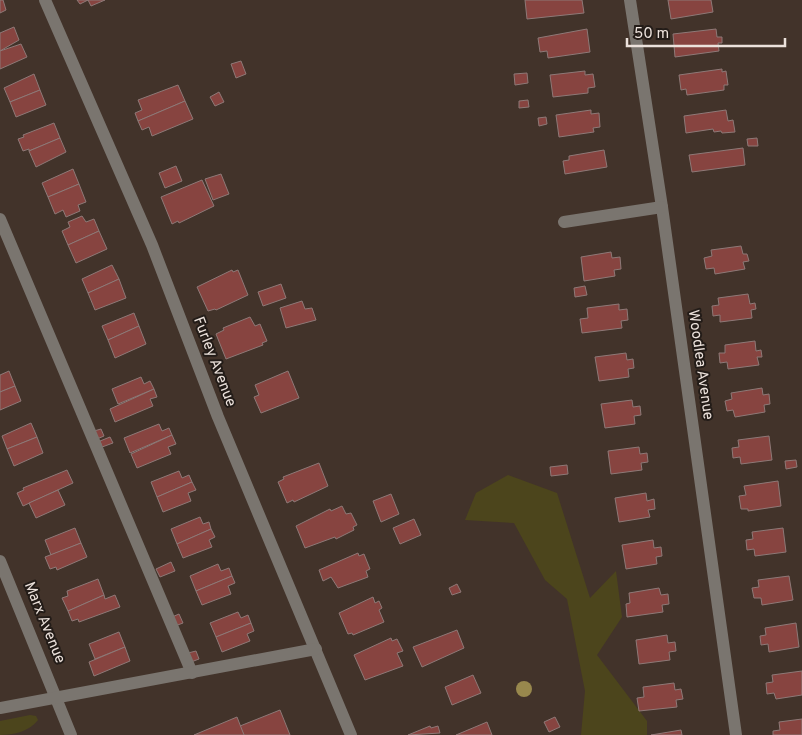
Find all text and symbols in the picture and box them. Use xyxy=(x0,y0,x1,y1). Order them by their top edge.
scale bar xyxy=(627,15,784,47)
text: 50 m xyxy=(634,25,669,44)
street label: Woodlea Avenue xyxy=(683,309,717,421)
street label: Furley Avenue xyxy=(188,314,240,410)
street label: Marx Avenue xyxy=(19,579,69,667)

